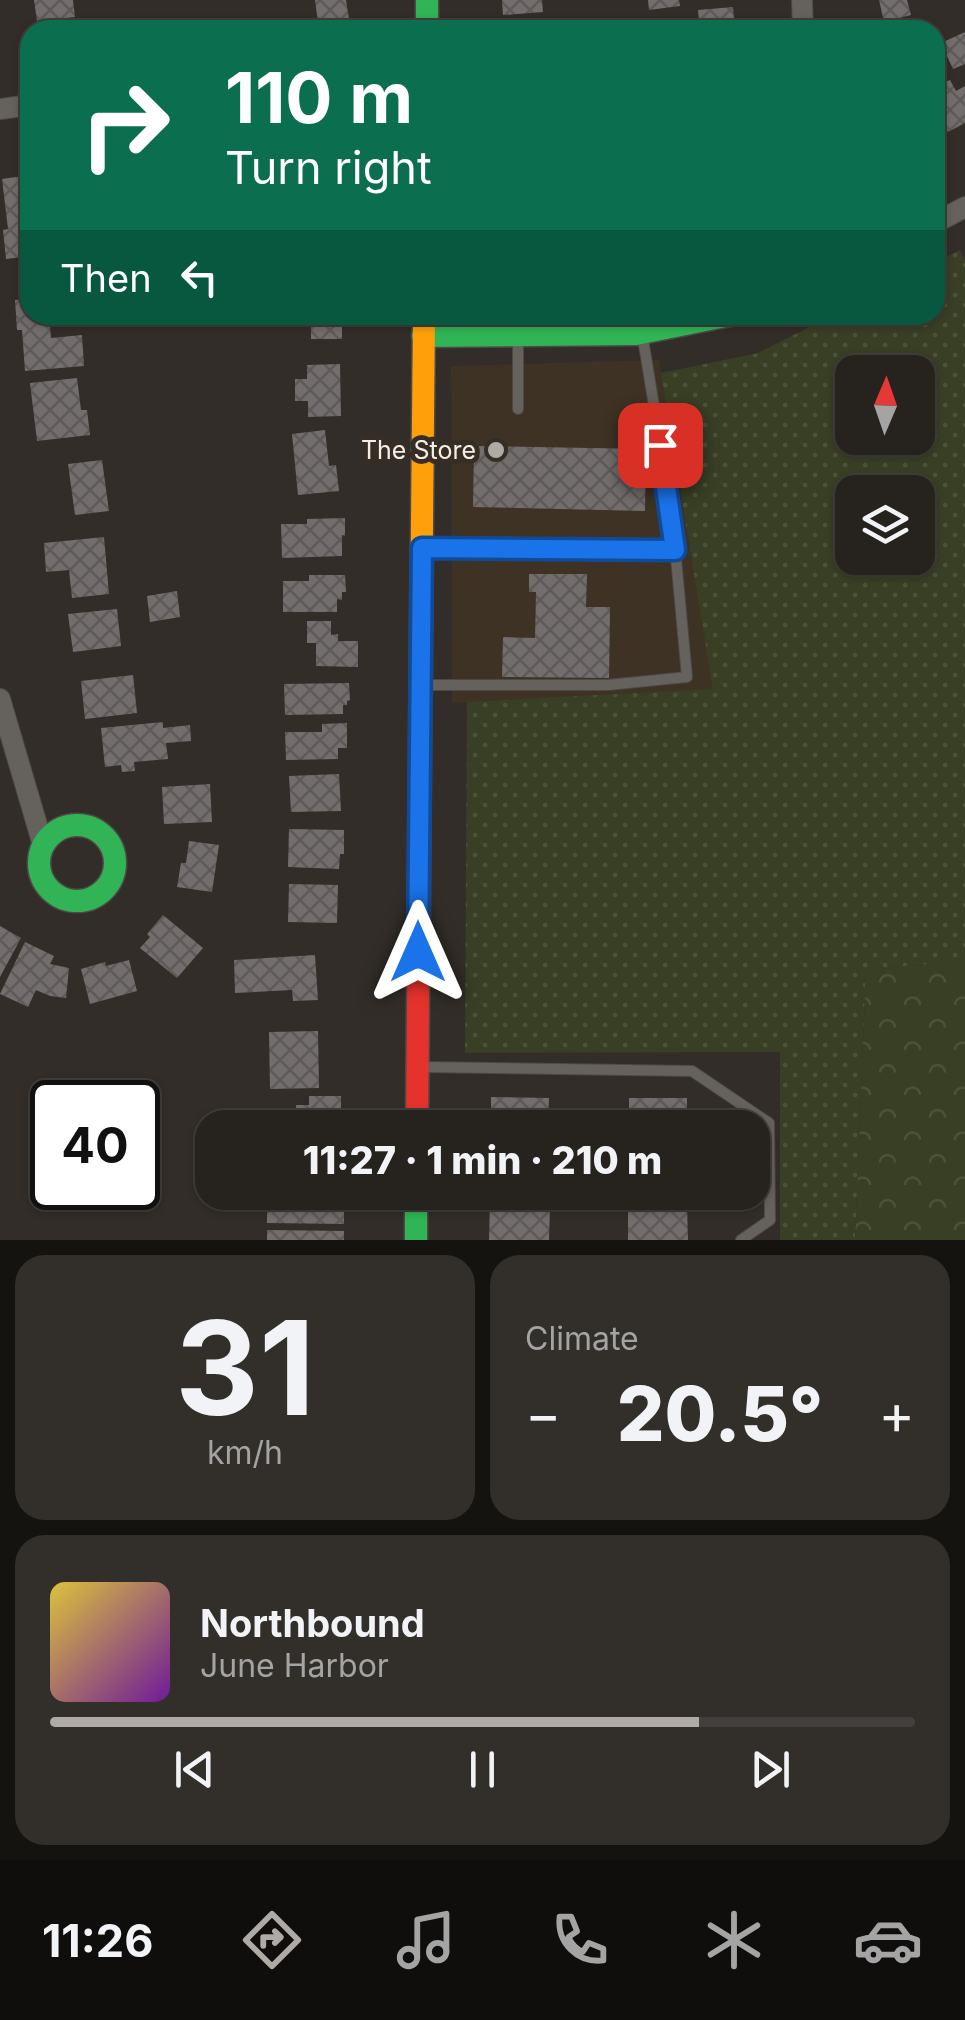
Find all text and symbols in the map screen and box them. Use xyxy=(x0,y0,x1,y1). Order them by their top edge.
text: 110 m xyxy=(225,55,413,140)
icon: right xyxy=(60,60,190,190)
text: Turn right xyxy=(225,140,432,195)
icon: left xyxy=(172,250,227,305)
text: Then xyxy=(60,255,152,301)
north arrow xyxy=(835,355,935,455)
map controls xyxy=(835,355,935,575)
pin xyxy=(618,403,703,488)
icon: arrive xyxy=(633,418,688,473)
place label: The Store xyxy=(361,435,476,465)
marker: The Store xyxy=(485,439,507,461)
button: layers xyxy=(835,475,935,575)
position arrow xyxy=(366,900,470,1004)
speed limit sign: 40 xyxy=(30,1080,160,1210)
text: 11:27 · 1 min · 210 m xyxy=(303,1137,662,1183)
text: 31 xyxy=(175,1289,315,1446)
text: Climate xyxy=(525,1319,639,1358)
text: 20.5° xyxy=(617,1368,823,1459)
text: − xyxy=(525,1381,561,1447)
text: + xyxy=(879,1381,915,1447)
text: km/h xyxy=(207,1433,283,1472)
text: Northbound xyxy=(200,1600,425,1646)
text: June Harbor xyxy=(200,1646,389,1685)
icon: previous xyxy=(167,1742,222,1797)
icon: pause xyxy=(455,1742,510,1797)
icon: next xyxy=(743,1742,798,1797)
icon: directions xyxy=(237,1905,307,1975)
icon: music xyxy=(391,1905,461,1975)
icon: phone xyxy=(545,1905,615,1975)
icon: climate xyxy=(699,1905,769,1975)
icon: car xyxy=(853,1905,923,1975)
text: 11:26 xyxy=(42,1913,153,1968)

